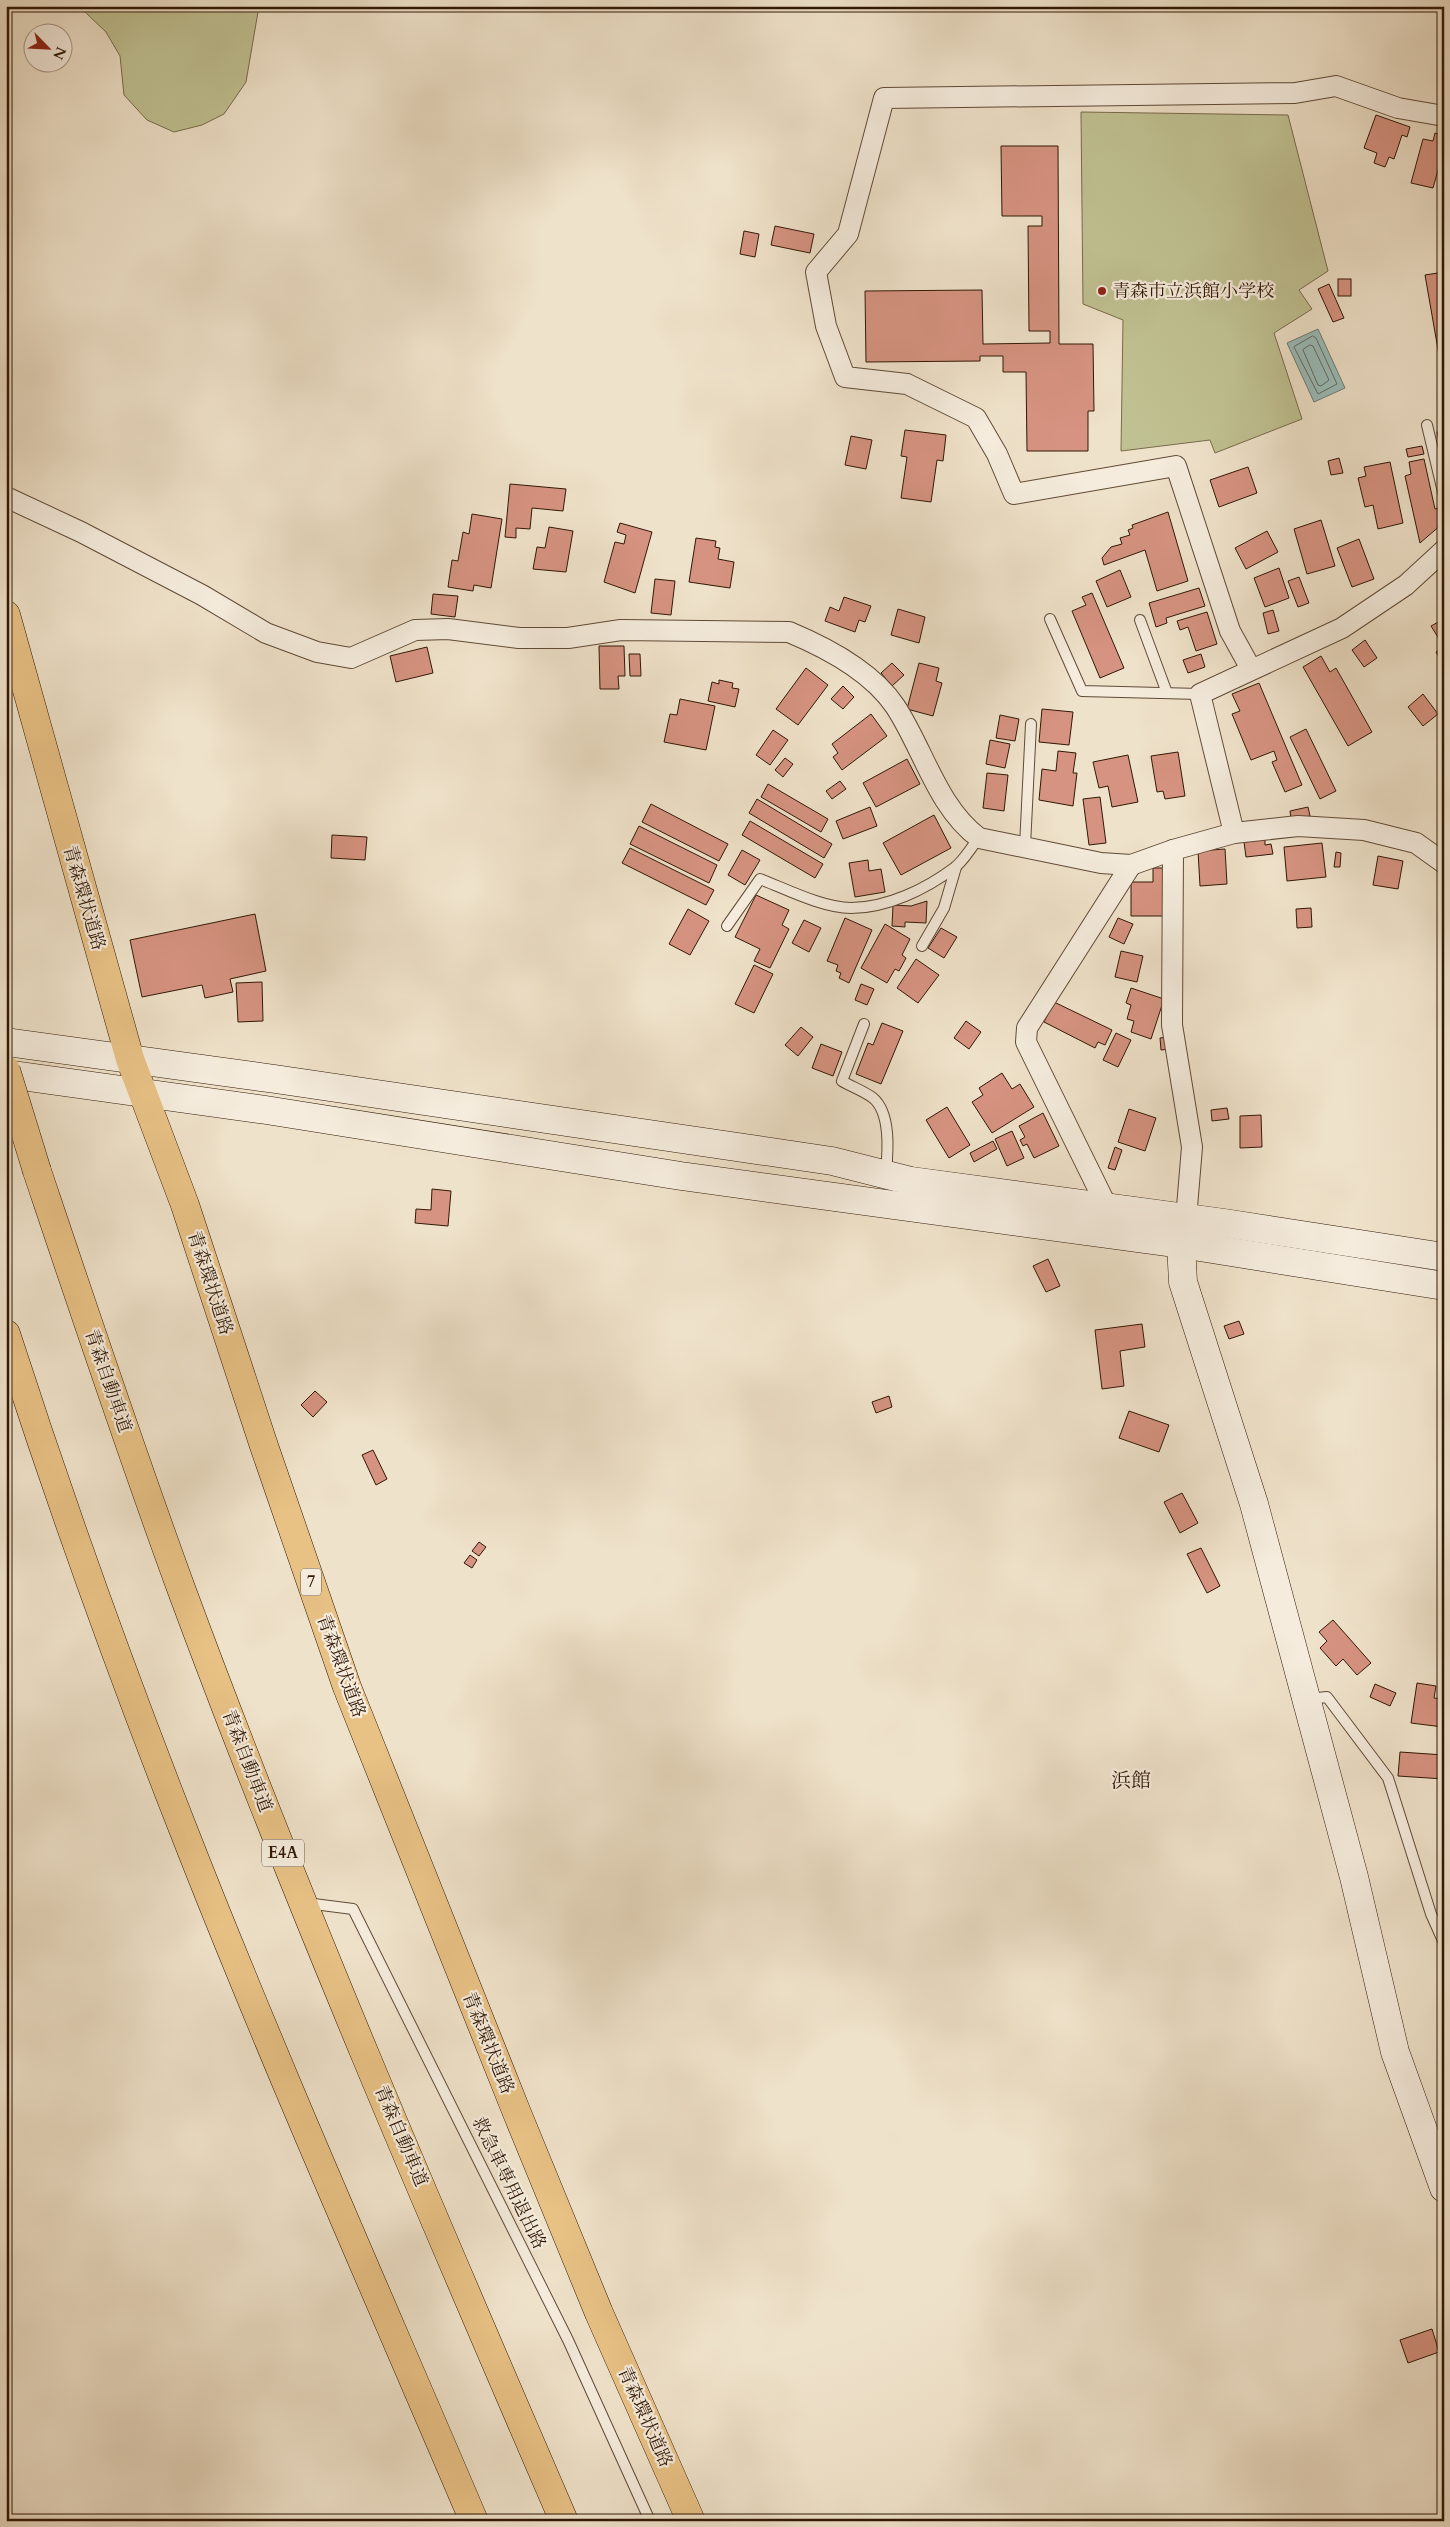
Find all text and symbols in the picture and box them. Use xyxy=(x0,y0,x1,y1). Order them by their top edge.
north arrow xyxy=(22,22,72,72)
text: N xyxy=(48,44,71,63)
place label: 青森市立浜館小学校 xyxy=(1112,279,1274,304)
marker: 青森市立浜館小学校 xyxy=(1096,285,1108,297)
street label: 青森環状道路 xyxy=(57,843,111,953)
street label: 青森環状道路 xyxy=(181,1228,239,1338)
street label: 青森自動車道 xyxy=(79,1326,137,1436)
road number: 7 xyxy=(301,1568,321,1595)
street label: 青森環状道路 xyxy=(311,1611,371,1721)
street label: 青森自動車道 xyxy=(216,1706,278,1816)
district label: 浜館 xyxy=(1111,1767,1151,1794)
road number: E4A xyxy=(262,1840,304,1866)
street label: 青森環状道路 xyxy=(456,1988,520,2098)
street label: 青森自動車道 xyxy=(368,2081,434,2191)
street label: 救急車専用退出路 xyxy=(466,2113,552,2253)
street label: 青森環状道路 xyxy=(612,2363,678,2471)

